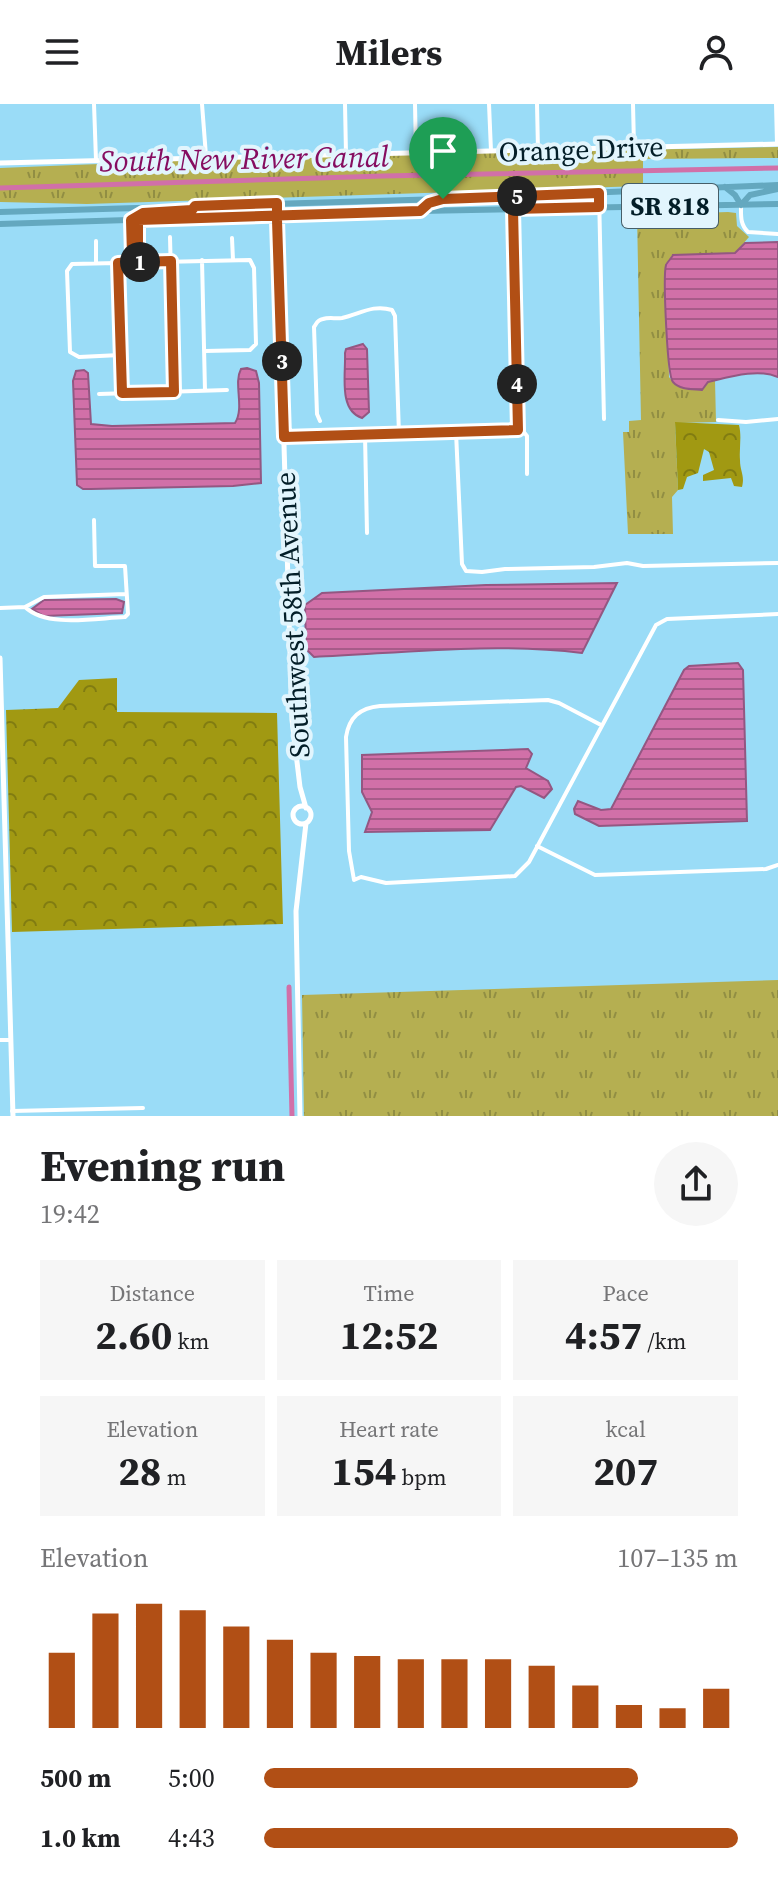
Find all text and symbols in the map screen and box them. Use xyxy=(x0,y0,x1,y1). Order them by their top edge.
text: Milers xyxy=(336,28,442,77)
icon: menu xyxy=(40,30,84,74)
icon: person xyxy=(694,30,738,74)
pin xyxy=(409,117,477,199)
street label: Orange Drive xyxy=(498,127,664,171)
icon: arrive xyxy=(421,129,465,173)
water label: South New River Canal xyxy=(99,135,390,182)
pin: 5 xyxy=(497,176,537,216)
text: 5 xyxy=(511,181,523,211)
road number: SR 818 xyxy=(622,184,718,228)
pin: 1 xyxy=(120,242,160,282)
text: 1 xyxy=(134,247,146,277)
pin: 3 xyxy=(262,341,302,381)
text: 3 xyxy=(276,346,288,376)
pin: 4 xyxy=(497,364,537,404)
text: 4 xyxy=(511,369,523,399)
street label: Southwest 58th Avenue xyxy=(266,471,318,759)
text: Evening run xyxy=(40,1135,285,1196)
button: share xyxy=(654,1142,738,1226)
text: 19:42 xyxy=(40,1196,100,1232)
text: Distance xyxy=(110,1278,195,1308)
text: Time xyxy=(364,1278,414,1308)
text: Pace xyxy=(603,1278,649,1308)
text: 2.60 xyxy=(95,1308,172,1362)
text: 12:52 xyxy=(340,1308,438,1362)
text: 4:57 xyxy=(565,1308,642,1362)
text: km xyxy=(172,1326,209,1356)
text: /km xyxy=(642,1326,686,1356)
text: Elevation xyxy=(106,1414,198,1444)
text: Heart rate xyxy=(339,1414,439,1444)
text: kcal xyxy=(606,1414,646,1444)
text: 28 xyxy=(118,1444,162,1498)
text: 154 xyxy=(331,1444,396,1498)
text: 207 xyxy=(593,1444,658,1498)
text: m xyxy=(162,1462,186,1492)
text: bpm xyxy=(396,1462,447,1492)
text: Elevation xyxy=(40,1540,149,1576)
text: 107–135 m xyxy=(617,1540,738,1576)
text: 500 m xyxy=(40,1760,111,1796)
text: 5:00 xyxy=(168,1760,215,1796)
text: 1.0 km xyxy=(40,1820,121,1856)
text: 4:43 xyxy=(168,1820,215,1856)

